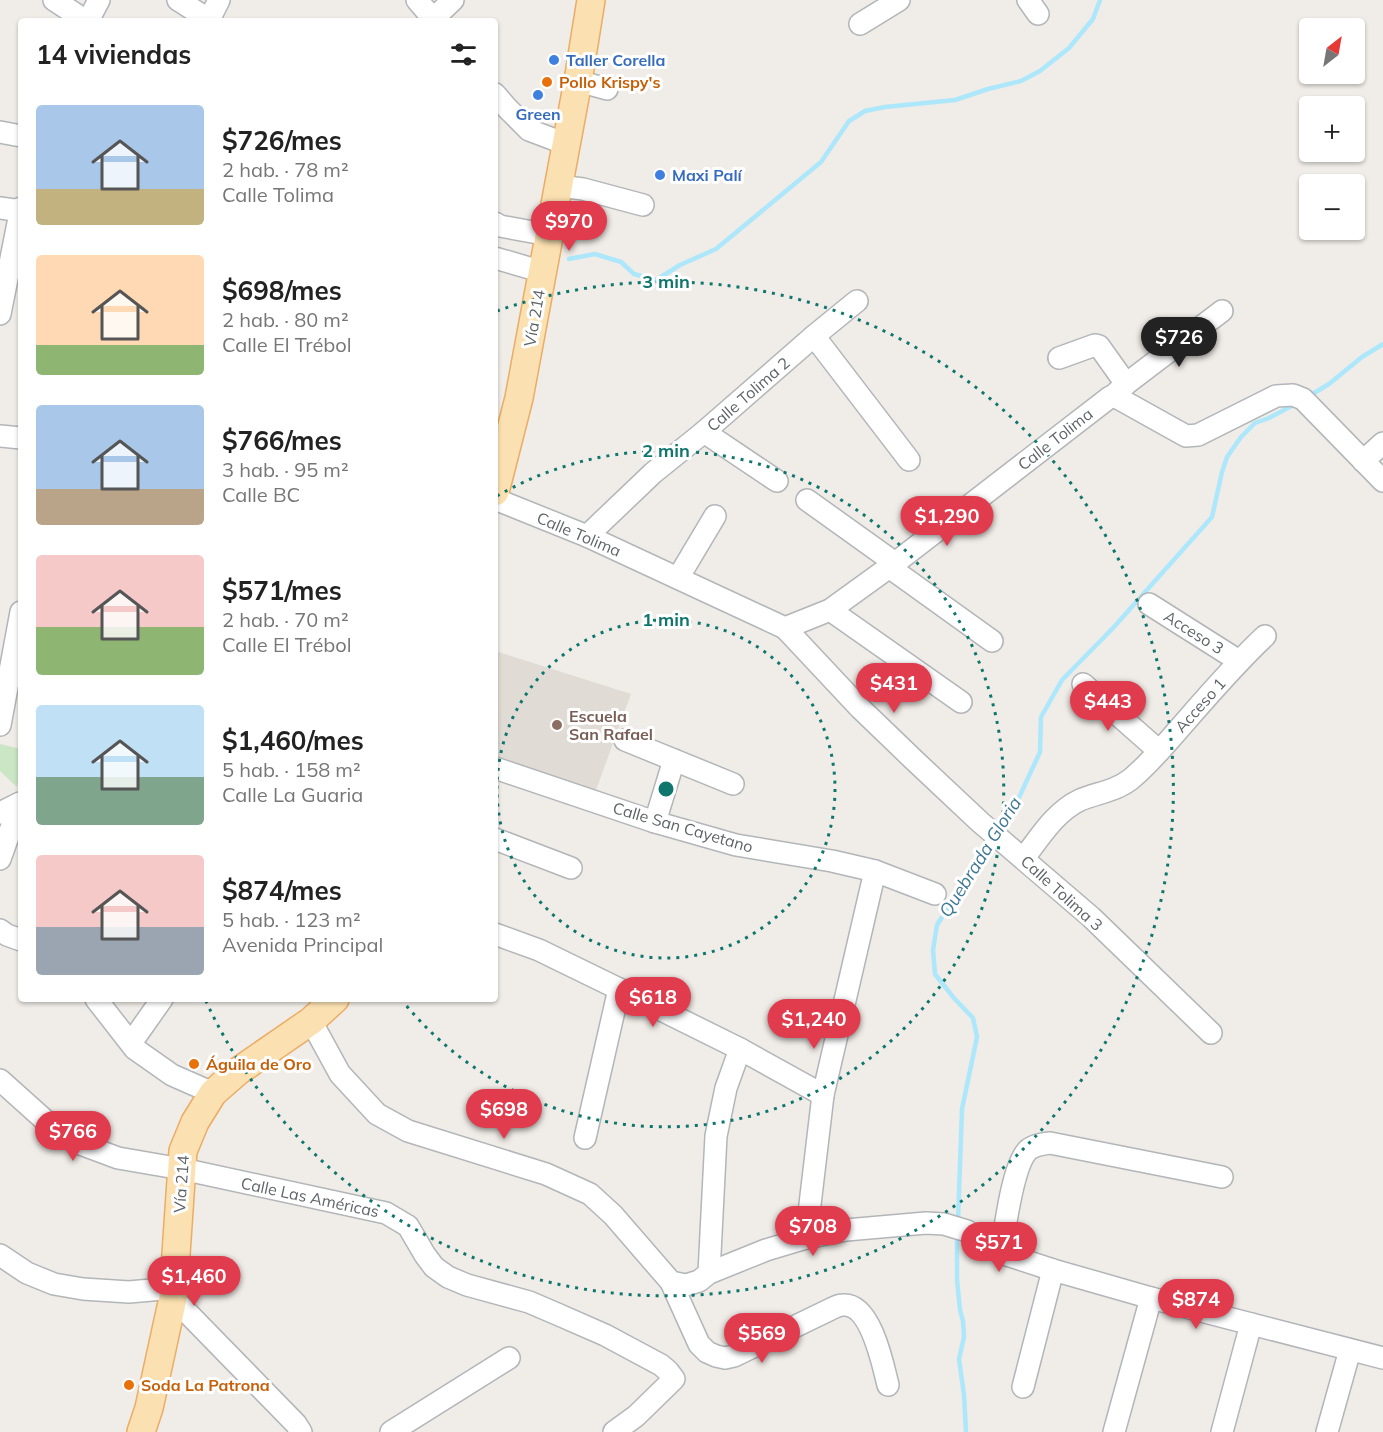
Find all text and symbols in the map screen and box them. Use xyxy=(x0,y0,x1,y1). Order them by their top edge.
north arrow xyxy=(1299,18,1365,84)
map controls xyxy=(1299,18,1365,240)
text: 14 viviendas xyxy=(36,38,191,71)
icon: filters xyxy=(447,38,480,71)
place label: Taller Corella xyxy=(566,50,665,70)
marker: Taller Corella xyxy=(547,53,561,67)
place label: Pollo Krispy's xyxy=(559,72,660,92)
marker: Pollo Krispy's xyxy=(540,75,554,89)
marker: Green xyxy=(531,88,545,102)
button: + xyxy=(1299,96,1365,162)
place label: Green xyxy=(515,104,561,124)
text: $726/mes xyxy=(222,124,342,157)
icon: home xyxy=(84,129,156,201)
text: 2 hab. · 78 m² xyxy=(222,157,349,182)
place label: Maxi Palí xyxy=(672,165,744,185)
marker: Maxi Palí xyxy=(653,168,667,182)
button: − xyxy=(1299,174,1365,240)
text: Calle Tolima xyxy=(222,182,334,207)
pin: $970 xyxy=(533,201,605,252)
text: $970 xyxy=(545,208,593,233)
text: 3 min xyxy=(642,270,690,293)
text: $698/mes xyxy=(222,274,342,307)
icon: home xyxy=(84,279,156,351)
street label: Vía 214 xyxy=(519,288,549,348)
text: 2 hab. · 80 m² xyxy=(222,307,349,332)
pin: $726 xyxy=(1143,317,1215,368)
text: $726 xyxy=(1155,324,1203,349)
text: Calle El Trébol xyxy=(222,332,351,357)
street label: Calle Tolima 2 xyxy=(702,353,794,435)
street label: Calle Tolima xyxy=(1014,404,1096,474)
text: $766/mes xyxy=(222,424,342,457)
icon: home xyxy=(84,429,156,501)
text: 2 min xyxy=(642,439,690,462)
text: 3 hab. · 95 m² xyxy=(222,457,349,482)
text: Calle BC xyxy=(222,482,300,507)
pin: $1,290 xyxy=(898,496,996,547)
text: $1,290 xyxy=(915,503,979,528)
street label: Calle Tolima xyxy=(534,507,624,561)
text: $571/mes xyxy=(222,574,342,607)
icon: home xyxy=(84,579,156,651)
street label: Acceso 3 xyxy=(1160,606,1228,658)
text: 2 hab. · 70 m² xyxy=(222,607,349,632)
text: 1 min xyxy=(642,608,690,631)
text: Calle El Trébol xyxy=(222,632,351,657)
pin: $431 xyxy=(858,663,930,714)
text: $431 xyxy=(870,670,918,695)
street label: Acceso 1 xyxy=(1170,674,1230,736)
pin: $443 xyxy=(1072,681,1144,732)
text: $443 xyxy=(1084,688,1132,713)
place label: Escuela San Rafael xyxy=(569,706,653,744)
marker: Escuela San Rafael xyxy=(550,718,564,732)
text: $1,460/mes xyxy=(222,724,364,757)
icon: home xyxy=(84,729,156,801)
text: 5 hab. · 158 m² xyxy=(222,757,361,782)
centre of rings xyxy=(656,779,676,799)
text: Calle La Guaria xyxy=(222,782,363,807)
water label: Quebrada Gloria xyxy=(934,792,1026,922)
street label: Calle San Cayetano xyxy=(611,797,755,857)
street label: Calle Tolima 3 xyxy=(1017,851,1107,935)
text: $874/mes xyxy=(222,874,342,907)
icon: home xyxy=(84,879,156,951)
text: 5 hab. · 123 m² xyxy=(222,907,361,932)
text: Avenida Principal xyxy=(222,932,383,957)
pin: $618 xyxy=(617,977,689,1028)
text: $618 xyxy=(629,984,677,1009)
pin: $1,240 xyxy=(765,999,863,1050)
text: $1,240 xyxy=(782,1006,846,1031)
place label: Águila de Oro xyxy=(206,1054,311,1074)
marker: Águila de Oro xyxy=(187,1057,201,1071)
pin: $698 xyxy=(468,1089,540,1140)
text: $698 xyxy=(480,1096,528,1121)
pin: $766 xyxy=(37,1111,109,1162)
text: $766 xyxy=(49,1118,97,1143)
street label: Vía 214 xyxy=(169,1154,193,1213)
street label: Calle Las Américas xyxy=(239,1173,381,1221)
pin: $708 xyxy=(777,1206,849,1257)
text: $708 xyxy=(789,1213,837,1238)
pin: $571 xyxy=(963,1222,1035,1273)
text: $571 xyxy=(975,1229,1023,1254)
pin: $1,460 xyxy=(145,1256,243,1307)
text: $1,460 xyxy=(162,1263,226,1288)
pin: $874 xyxy=(1160,1279,1232,1330)
text: $874 xyxy=(1172,1286,1220,1311)
pin: $569 xyxy=(726,1313,798,1364)
text: $569 xyxy=(738,1320,786,1345)
place label: Soda La Patrona xyxy=(141,1375,270,1395)
marker: Soda La Patrona xyxy=(122,1378,136,1392)

